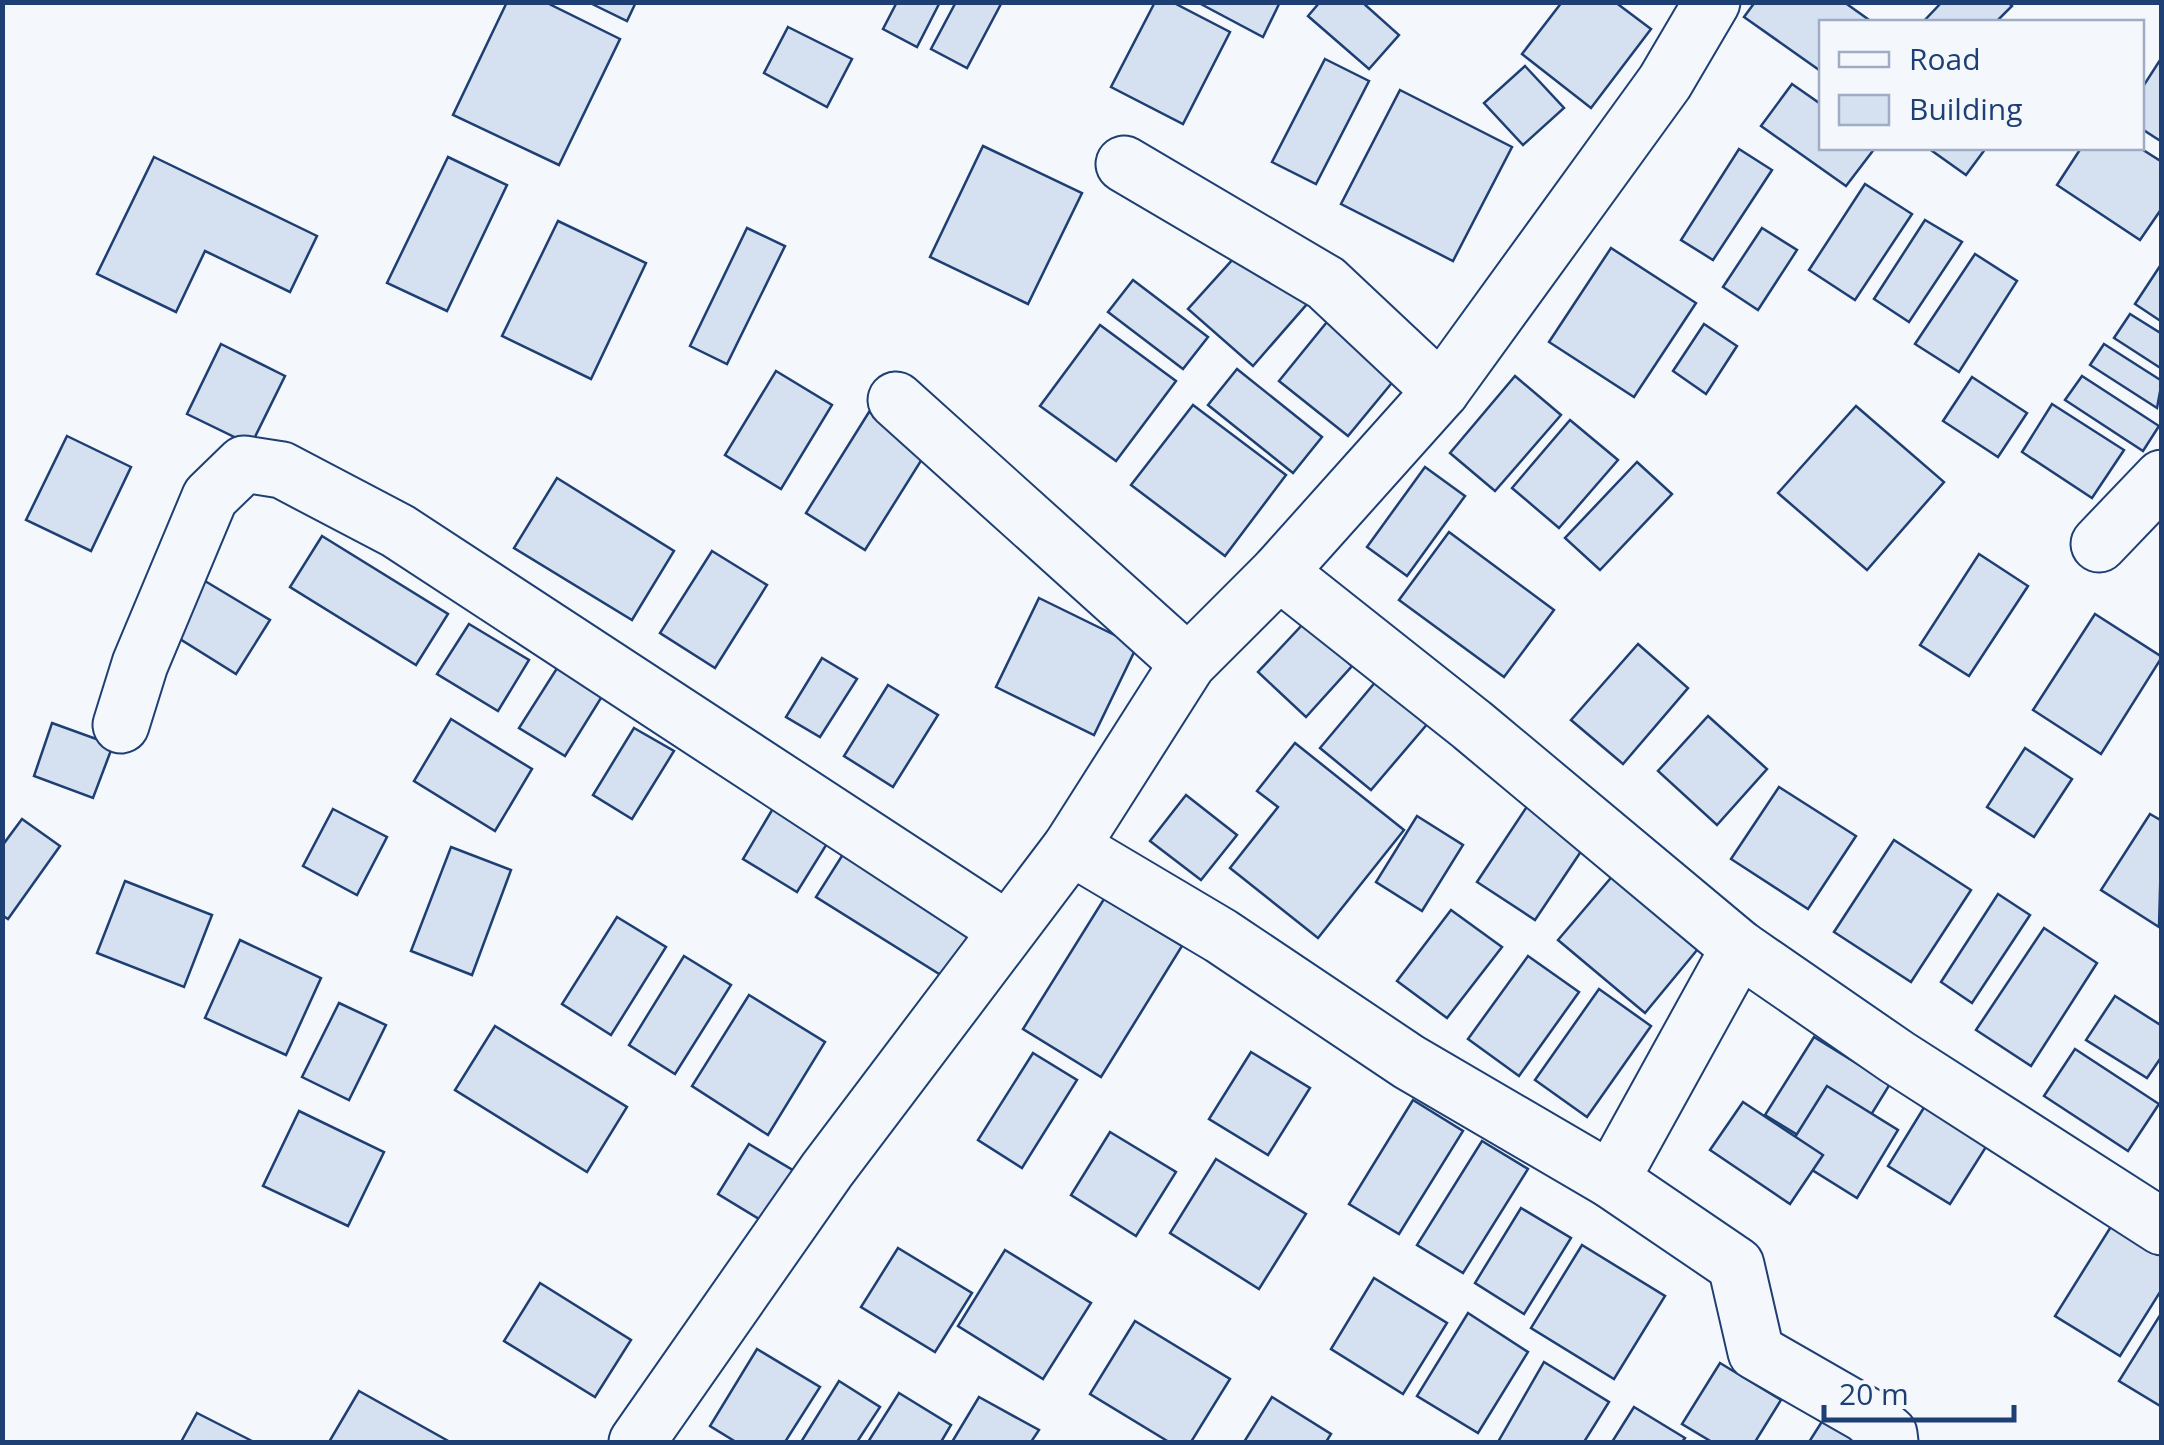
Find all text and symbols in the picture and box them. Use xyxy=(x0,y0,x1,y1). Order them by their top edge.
legend xyxy=(1819,20,2144,150)
text: Road xyxy=(1909,38,1981,79)
text: Building xyxy=(1909,88,2023,129)
scale bar xyxy=(1824,1360,2014,1422)
text: 20 m xyxy=(1839,1373,1909,1414)

